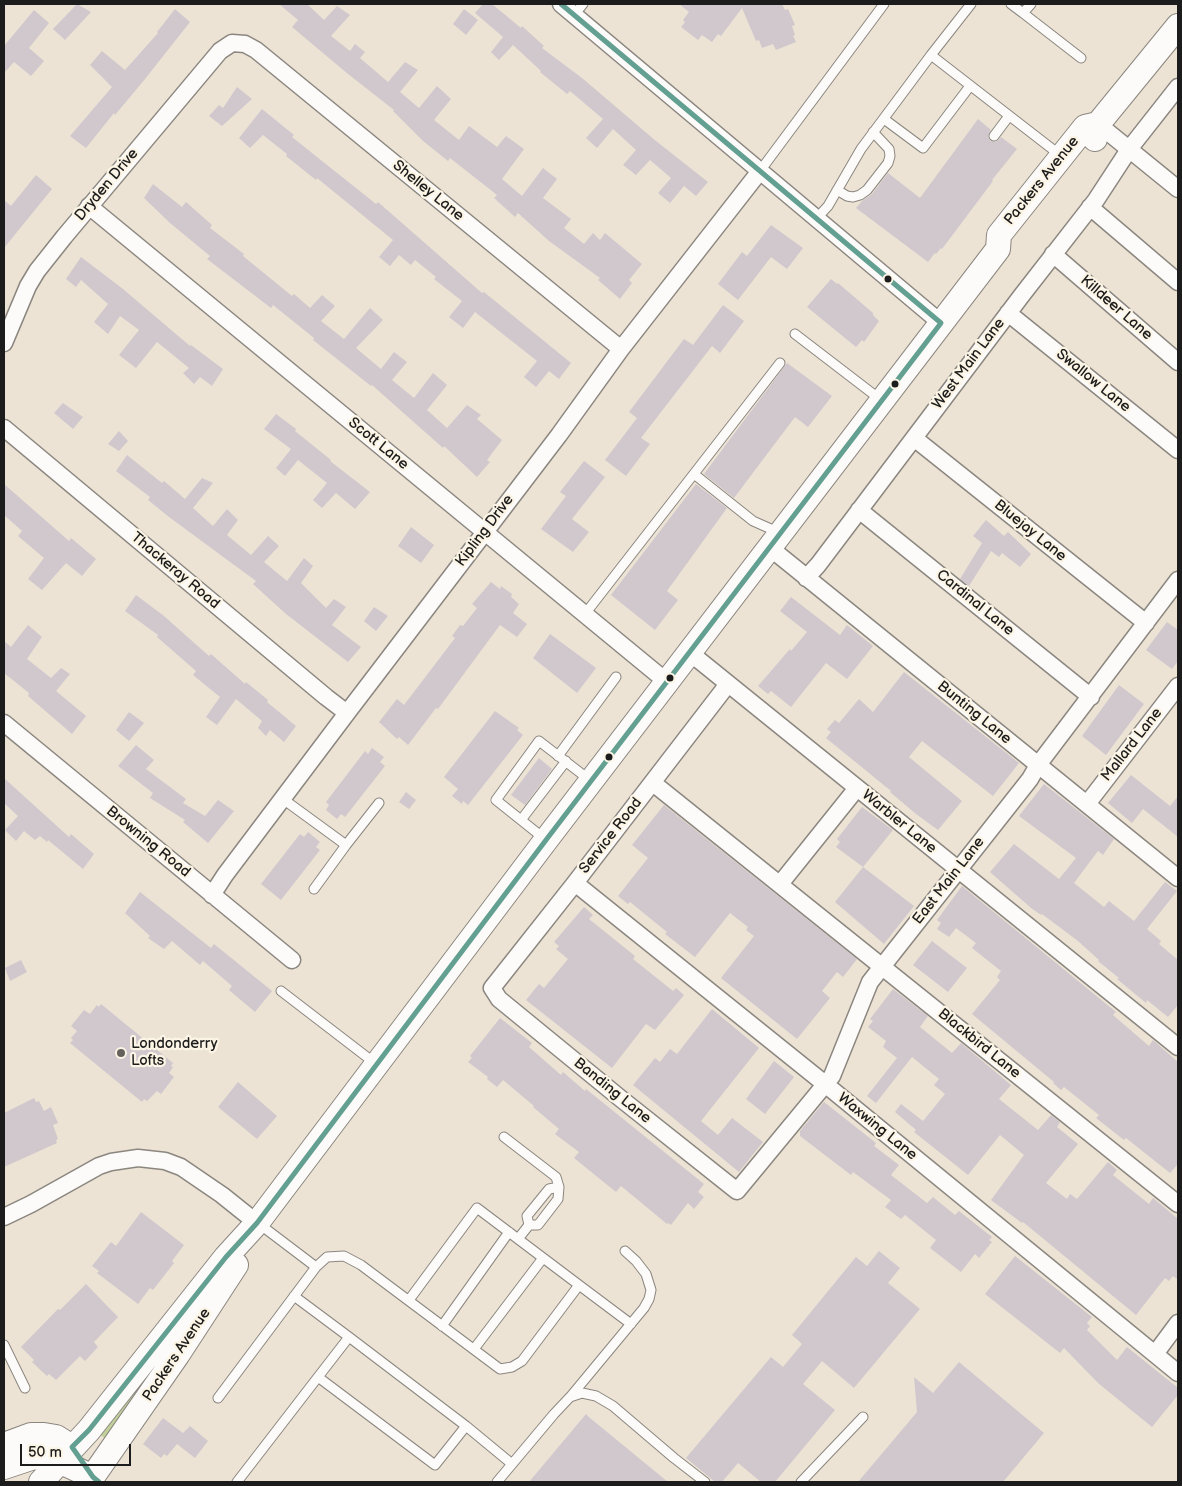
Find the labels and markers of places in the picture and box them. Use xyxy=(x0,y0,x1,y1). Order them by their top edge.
unlabelled marker xyxy=(883,274,893,284)
unlabelled marker xyxy=(890,379,900,389)
unlabelled marker xyxy=(665,673,675,683)
unlabelled marker xyxy=(604,752,614,762)
place label: Londonderry Lofts xyxy=(131,1035,218,1070)
marker: Londonderry Lofts xyxy=(115,1047,127,1059)

